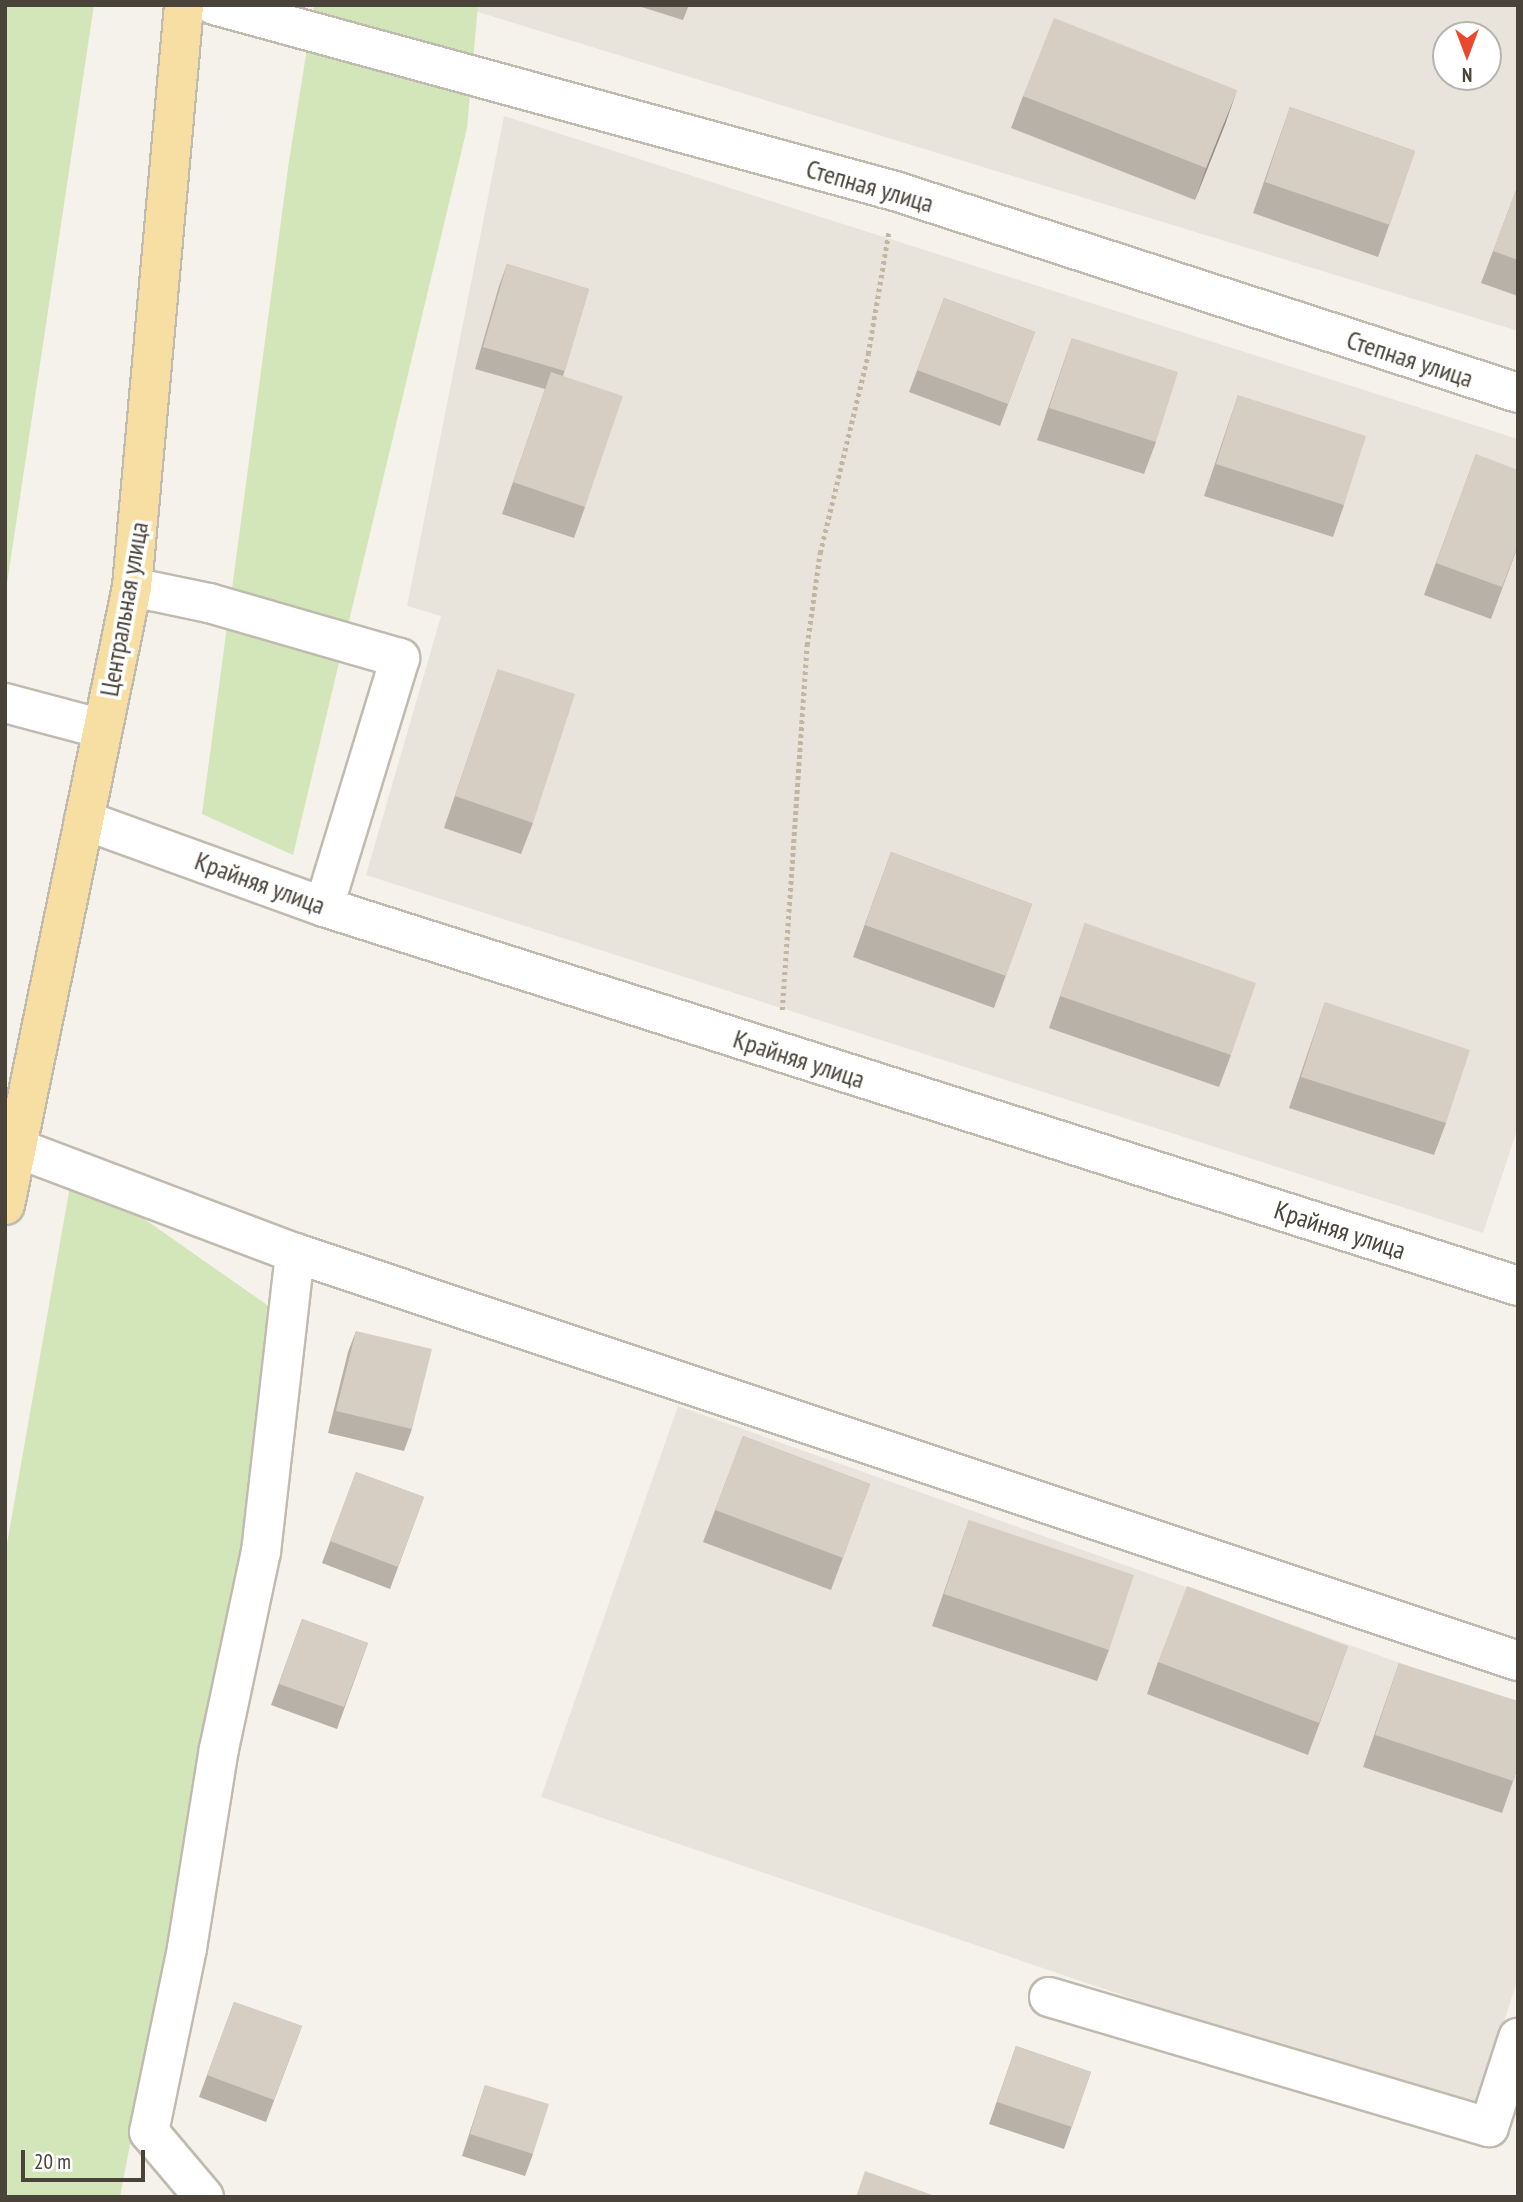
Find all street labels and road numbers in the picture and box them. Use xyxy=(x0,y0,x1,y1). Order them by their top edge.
street label: Степная улица xyxy=(803,153,937,219)
street label: Степная улица xyxy=(1343,324,1477,394)
street label: Центральная улица xyxy=(93,519,155,699)
street label: Крайняя улица xyxy=(191,845,329,921)
street label: Крайняя улица xyxy=(729,1023,869,1095)
street label: Крайняя улица xyxy=(1270,1194,1410,1266)

